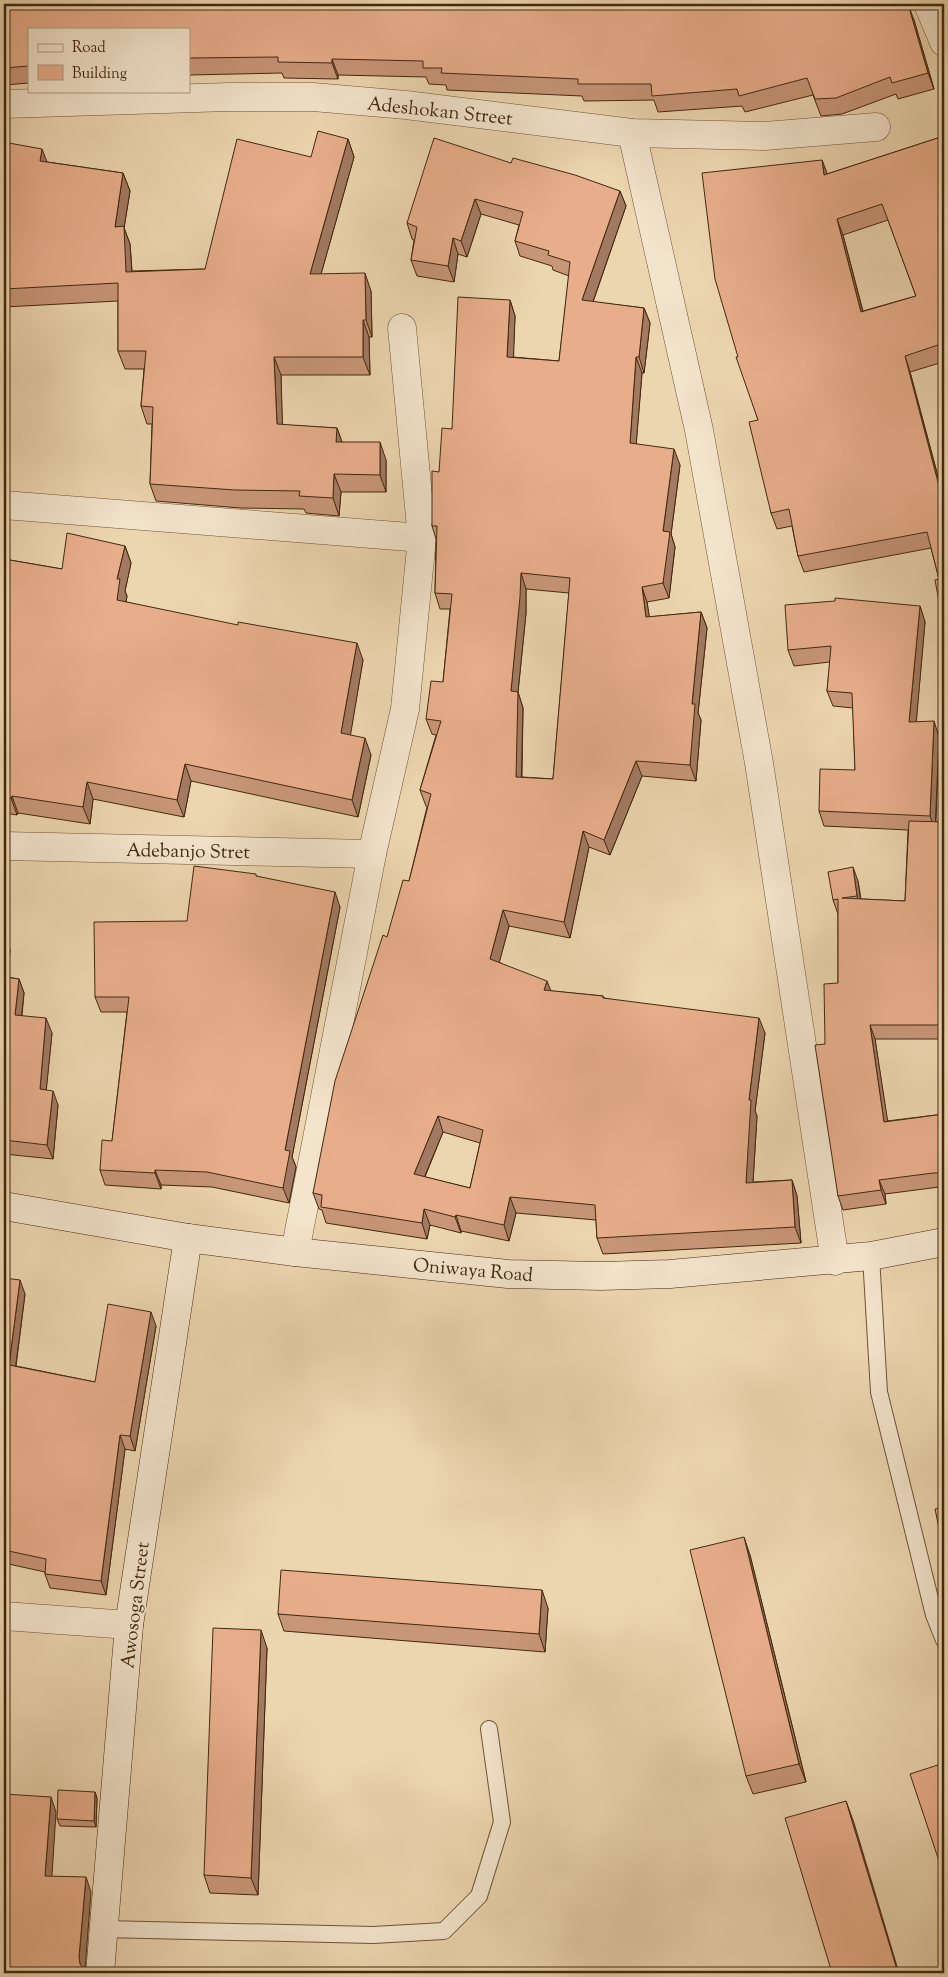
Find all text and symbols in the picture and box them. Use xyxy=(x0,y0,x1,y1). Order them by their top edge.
legend xyxy=(28,28,190,92)
text: Road xyxy=(72,38,106,59)
text: Building xyxy=(72,64,127,85)
street label: Adeshokan Street xyxy=(366,91,514,134)
street label: Adebanjo Stret xyxy=(126,838,251,867)
street label: Oniwaya Road xyxy=(412,1253,534,1290)
street label: Awosoga Street xyxy=(115,1540,158,1670)

